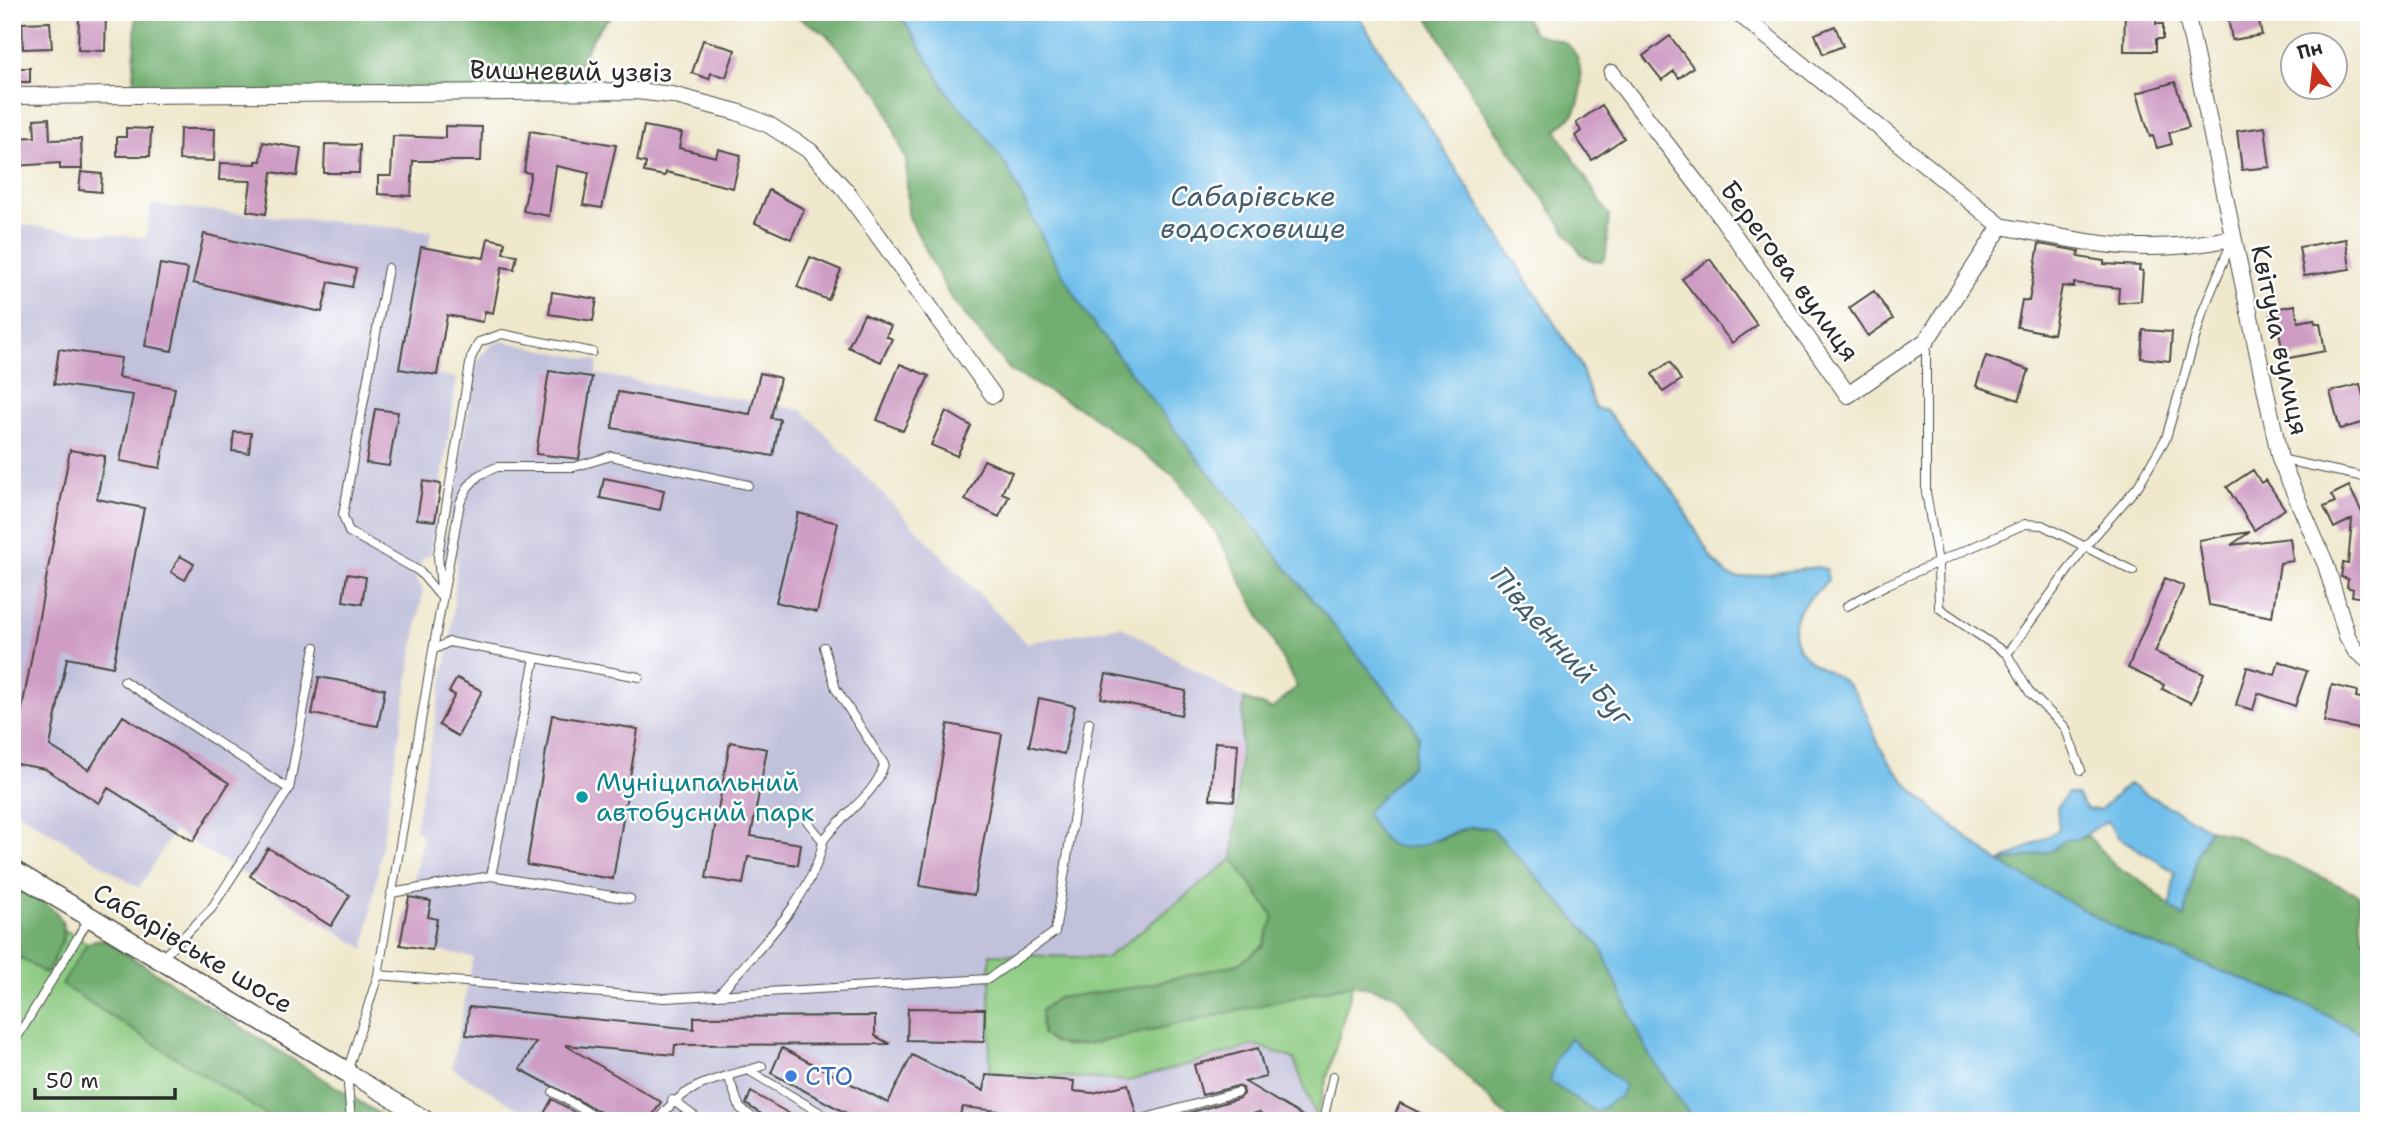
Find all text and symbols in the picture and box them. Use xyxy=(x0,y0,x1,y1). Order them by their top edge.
north arrow xyxy=(2280,32,2350,102)
text: Пн xyxy=(2294,35,2325,65)
street label: Вишневий узвіз xyxy=(469,51,673,90)
street label: Берегова вулиця xyxy=(1713,173,1868,368)
water label: Сабарівське водосховище xyxy=(1160,177,1346,247)
street label: Квітуча вулиця xyxy=(2243,241,2318,438)
water label: Південний Буг xyxy=(1482,558,1643,735)
place label: Муніципальний автобусний парк xyxy=(596,764,815,829)
marker: Муніципальний автобусний парк xyxy=(574,789,590,805)
street label: Сабарівське шосе xyxy=(87,874,300,1021)
scale bar xyxy=(35,1056,175,1100)
place label: СТО xyxy=(805,1058,853,1093)
text: 50 m xyxy=(46,1067,99,1095)
marker: СТО xyxy=(783,1068,799,1084)

